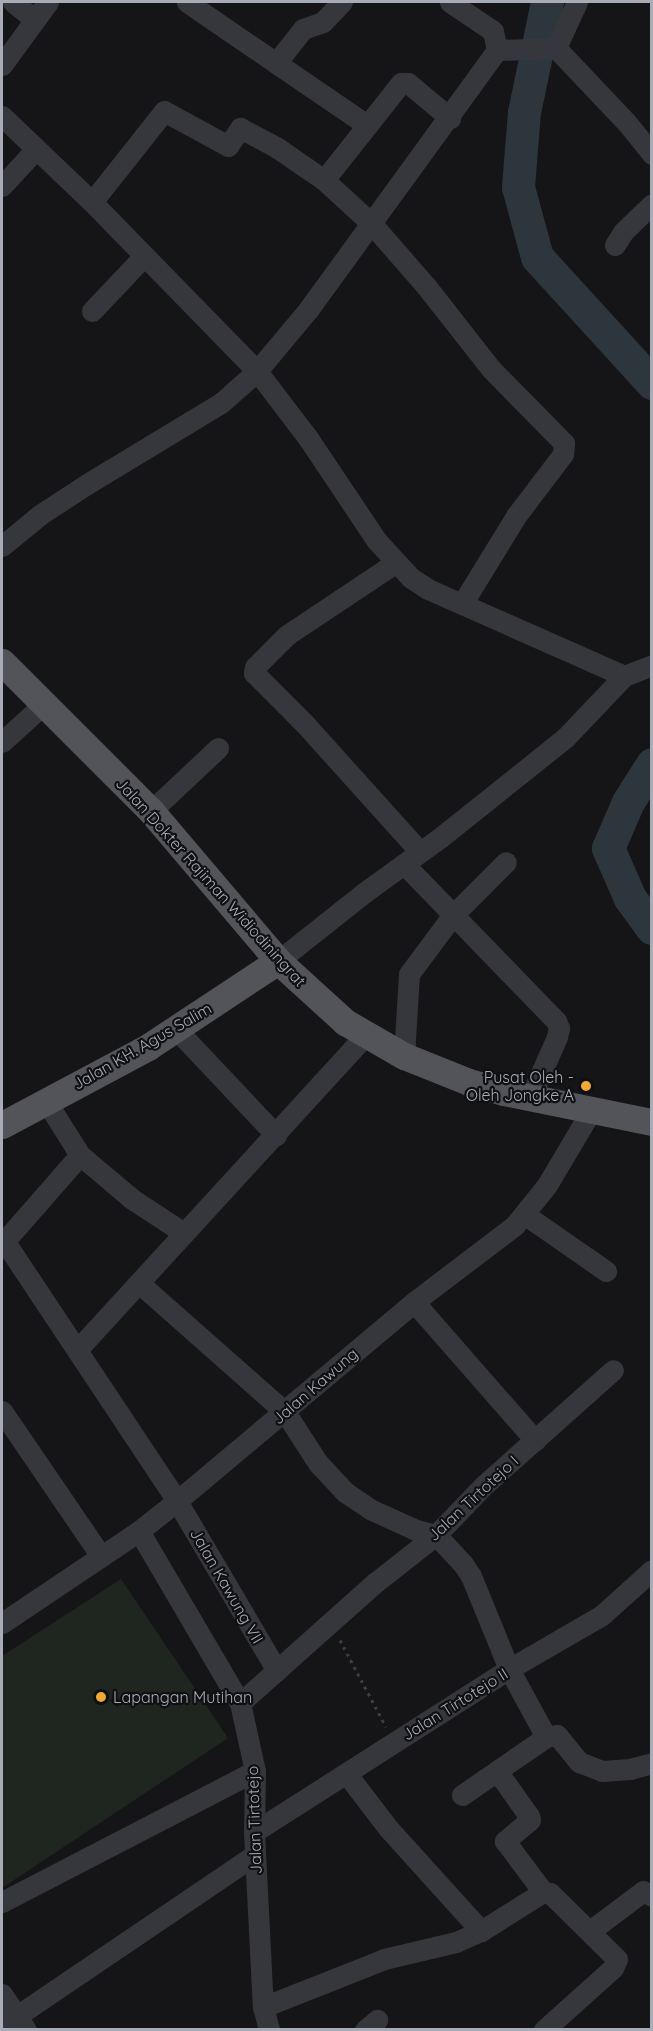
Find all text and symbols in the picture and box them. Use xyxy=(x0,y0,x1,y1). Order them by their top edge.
street label: Jalan Dokter Rajiman Widiodiningrat xyxy=(112,774,310,990)
street label: Jalan KH. Agus Salim xyxy=(69,998,215,1094)
place label: Pusat Oleh - Oleh Jongke A xyxy=(466,1067,574,1105)
marker: Pusat Oleh - Oleh Jongke A xyxy=(579,1079,593,1093)
street label: Jalan Kawung xyxy=(268,1344,362,1428)
street label: Jalan Tirtotejo I xyxy=(424,1451,522,1545)
street label: Jalan Kawung VII xyxy=(186,1525,268,1647)
street label: Jalan Tirtotejo II xyxy=(399,1664,511,1744)
place label: Lapangan Mutihan xyxy=(113,1687,252,1707)
marker: Lapangan Mutihan xyxy=(94,1690,108,1704)
street label: Jalan Tirtotejo xyxy=(243,1765,265,1875)

